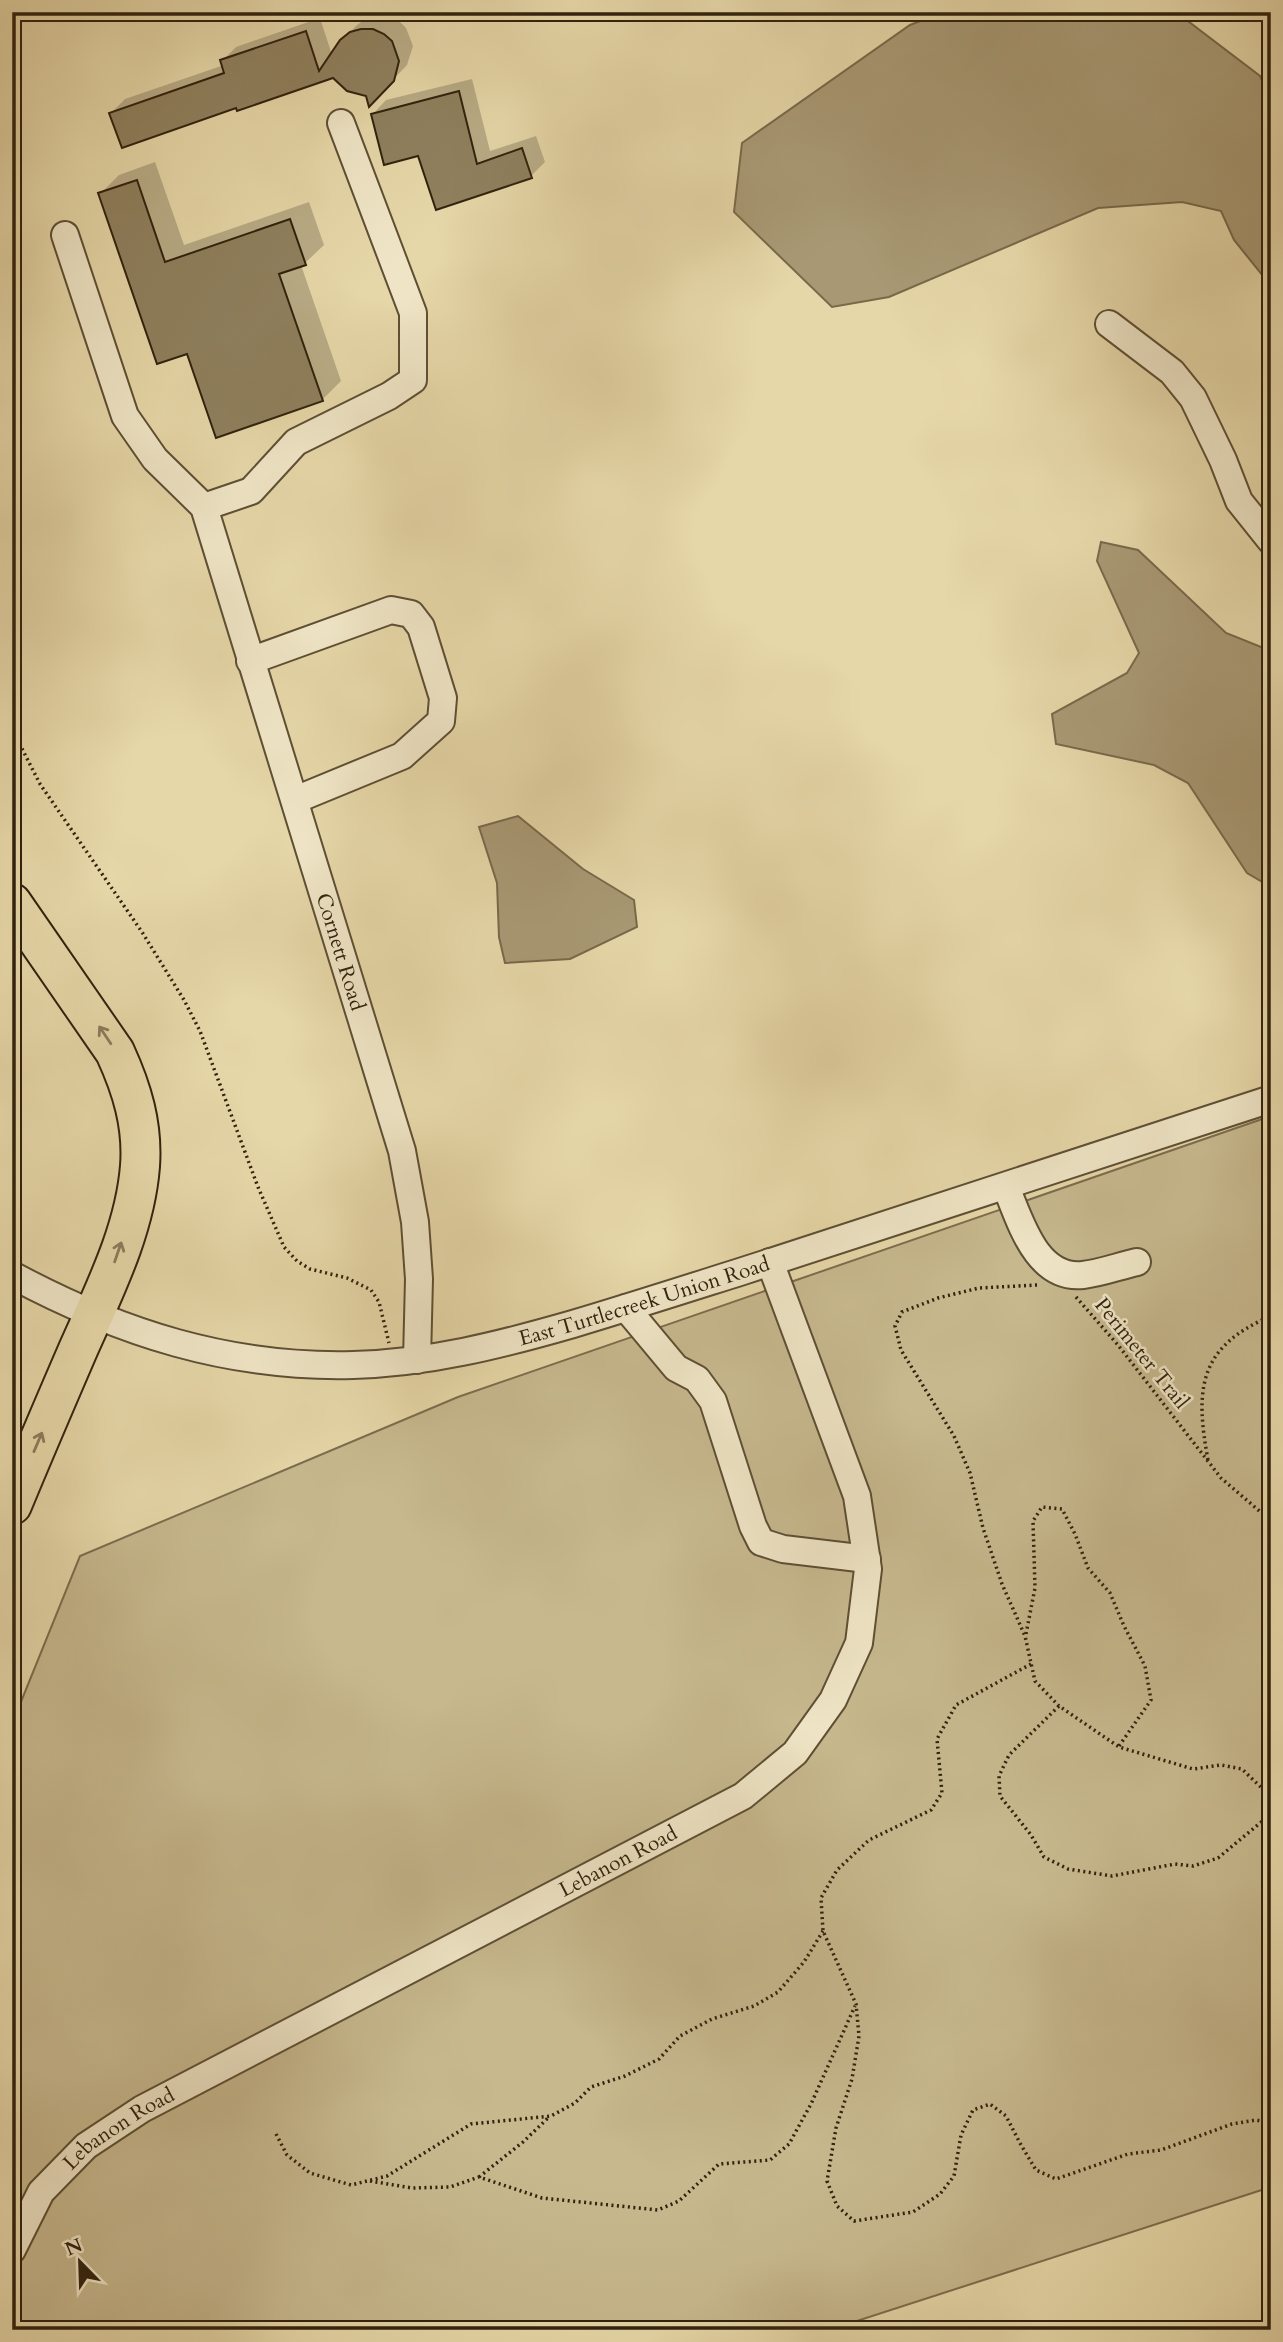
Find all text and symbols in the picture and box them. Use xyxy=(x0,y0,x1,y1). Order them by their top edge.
street label: Cornett Road xyxy=(309,889,372,1014)
one-way arrow xyxy=(97,1026,112,1045)
one-way arrow xyxy=(113,1242,125,1264)
street label: East Turtlecreek Union Road xyxy=(516,1249,773,1353)
street label: Perimeter Trail xyxy=(1088,1291,1196,1415)
one-way arrow xyxy=(33,1431,46,1453)
street label: Lebanon Road xyxy=(554,1819,682,1904)
street label: Lebanon Road xyxy=(56,2081,180,2177)
north arrow xyxy=(46,2226,116,2296)
text: N xyxy=(61,2232,87,2262)

